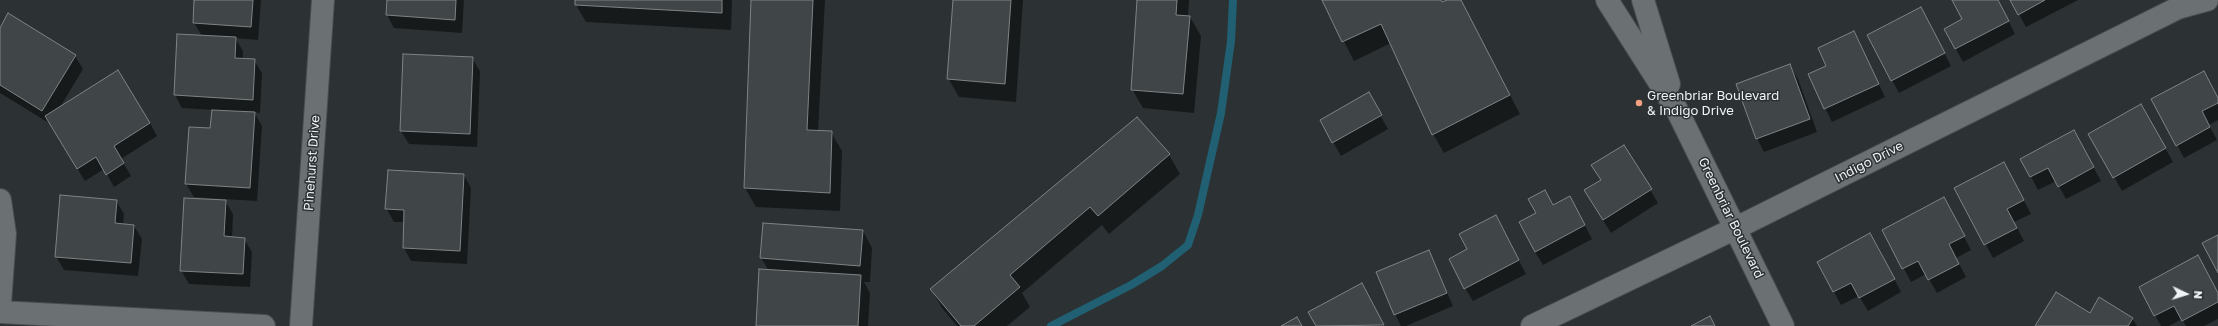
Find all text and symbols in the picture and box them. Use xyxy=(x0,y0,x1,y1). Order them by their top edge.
place label: Greenbriar Boulevard & Indigo Drive xyxy=(1647,88,1779,119)
marker: Greenbriar Boulevard & Indigo Drive xyxy=(1634,98,1644,108)
street label: Pinehurst Drive xyxy=(301,115,323,211)
street label: Indigo Drive xyxy=(1832,138,1906,186)
street label: Greenbriar Boulevard xyxy=(1695,155,1767,281)
north arrow xyxy=(2166,274,2206,314)
text: N xyxy=(2192,290,2205,300)

